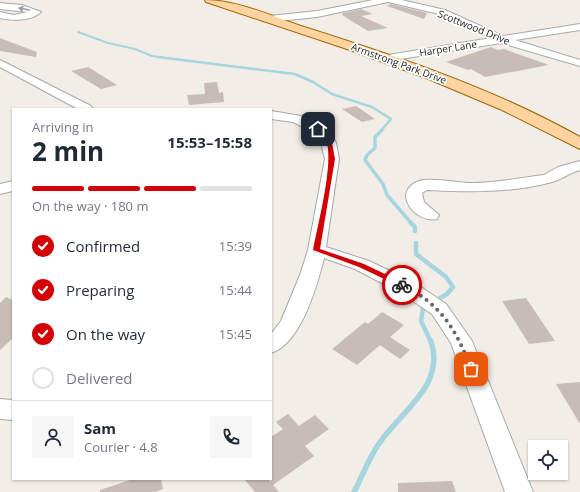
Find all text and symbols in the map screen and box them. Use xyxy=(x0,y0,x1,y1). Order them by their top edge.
one-way arrow xyxy=(17,6,30,12)
street label: Scottwood Drive xyxy=(436,6,512,48)
street label: Harper Lane xyxy=(418,36,478,59)
street label: Armstrong Park Drive xyxy=(350,39,449,87)
pin xyxy=(301,112,335,146)
text: Arriving in xyxy=(32,118,94,136)
icon: home xyxy=(307,118,329,140)
text: 15:53–15:58 xyxy=(167,132,252,152)
text: 2 min xyxy=(32,133,104,169)
text: On the way · 180 m xyxy=(32,197,148,215)
icon: check xyxy=(32,235,54,257)
text: Confirmed xyxy=(66,236,140,256)
text: 15:39 xyxy=(219,237,252,255)
courier xyxy=(382,265,422,305)
icon: bike xyxy=(391,274,413,296)
icon: check xyxy=(32,279,54,301)
text: Preparing xyxy=(66,280,134,300)
text: 15:44 xyxy=(219,281,252,299)
icon: check xyxy=(32,323,54,345)
text: On the way xyxy=(66,324,145,344)
text: 15:45 xyxy=(219,325,252,343)
pin xyxy=(454,352,488,386)
icon: bag xyxy=(460,358,482,380)
text: Delivered xyxy=(66,368,133,388)
button: person xyxy=(32,416,74,458)
button: phone xyxy=(210,416,252,458)
text: Sam xyxy=(84,418,116,438)
text: Courier · 4.8 xyxy=(84,438,158,456)
map controls xyxy=(528,440,568,480)
button: locate xyxy=(528,440,568,480)

